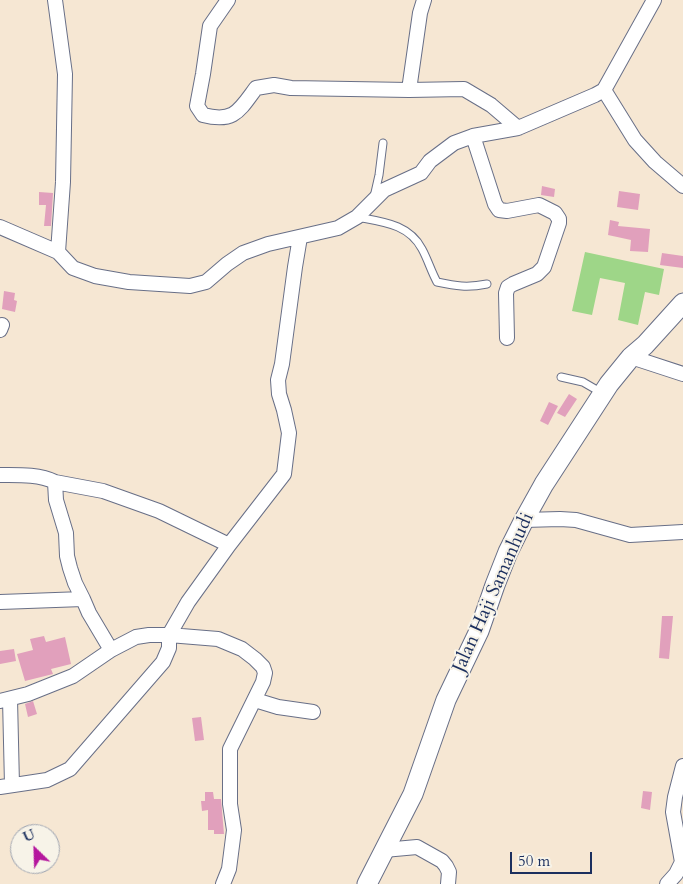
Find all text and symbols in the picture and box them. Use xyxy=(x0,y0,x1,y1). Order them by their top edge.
street label: Jalan Haji Samanhudi xyxy=(448,510,540,676)
north arrow xyxy=(10,824,60,874)
text: U xyxy=(20,825,38,847)
scale bar xyxy=(513,842,596,874)
text: 50 m xyxy=(518,851,550,871)

